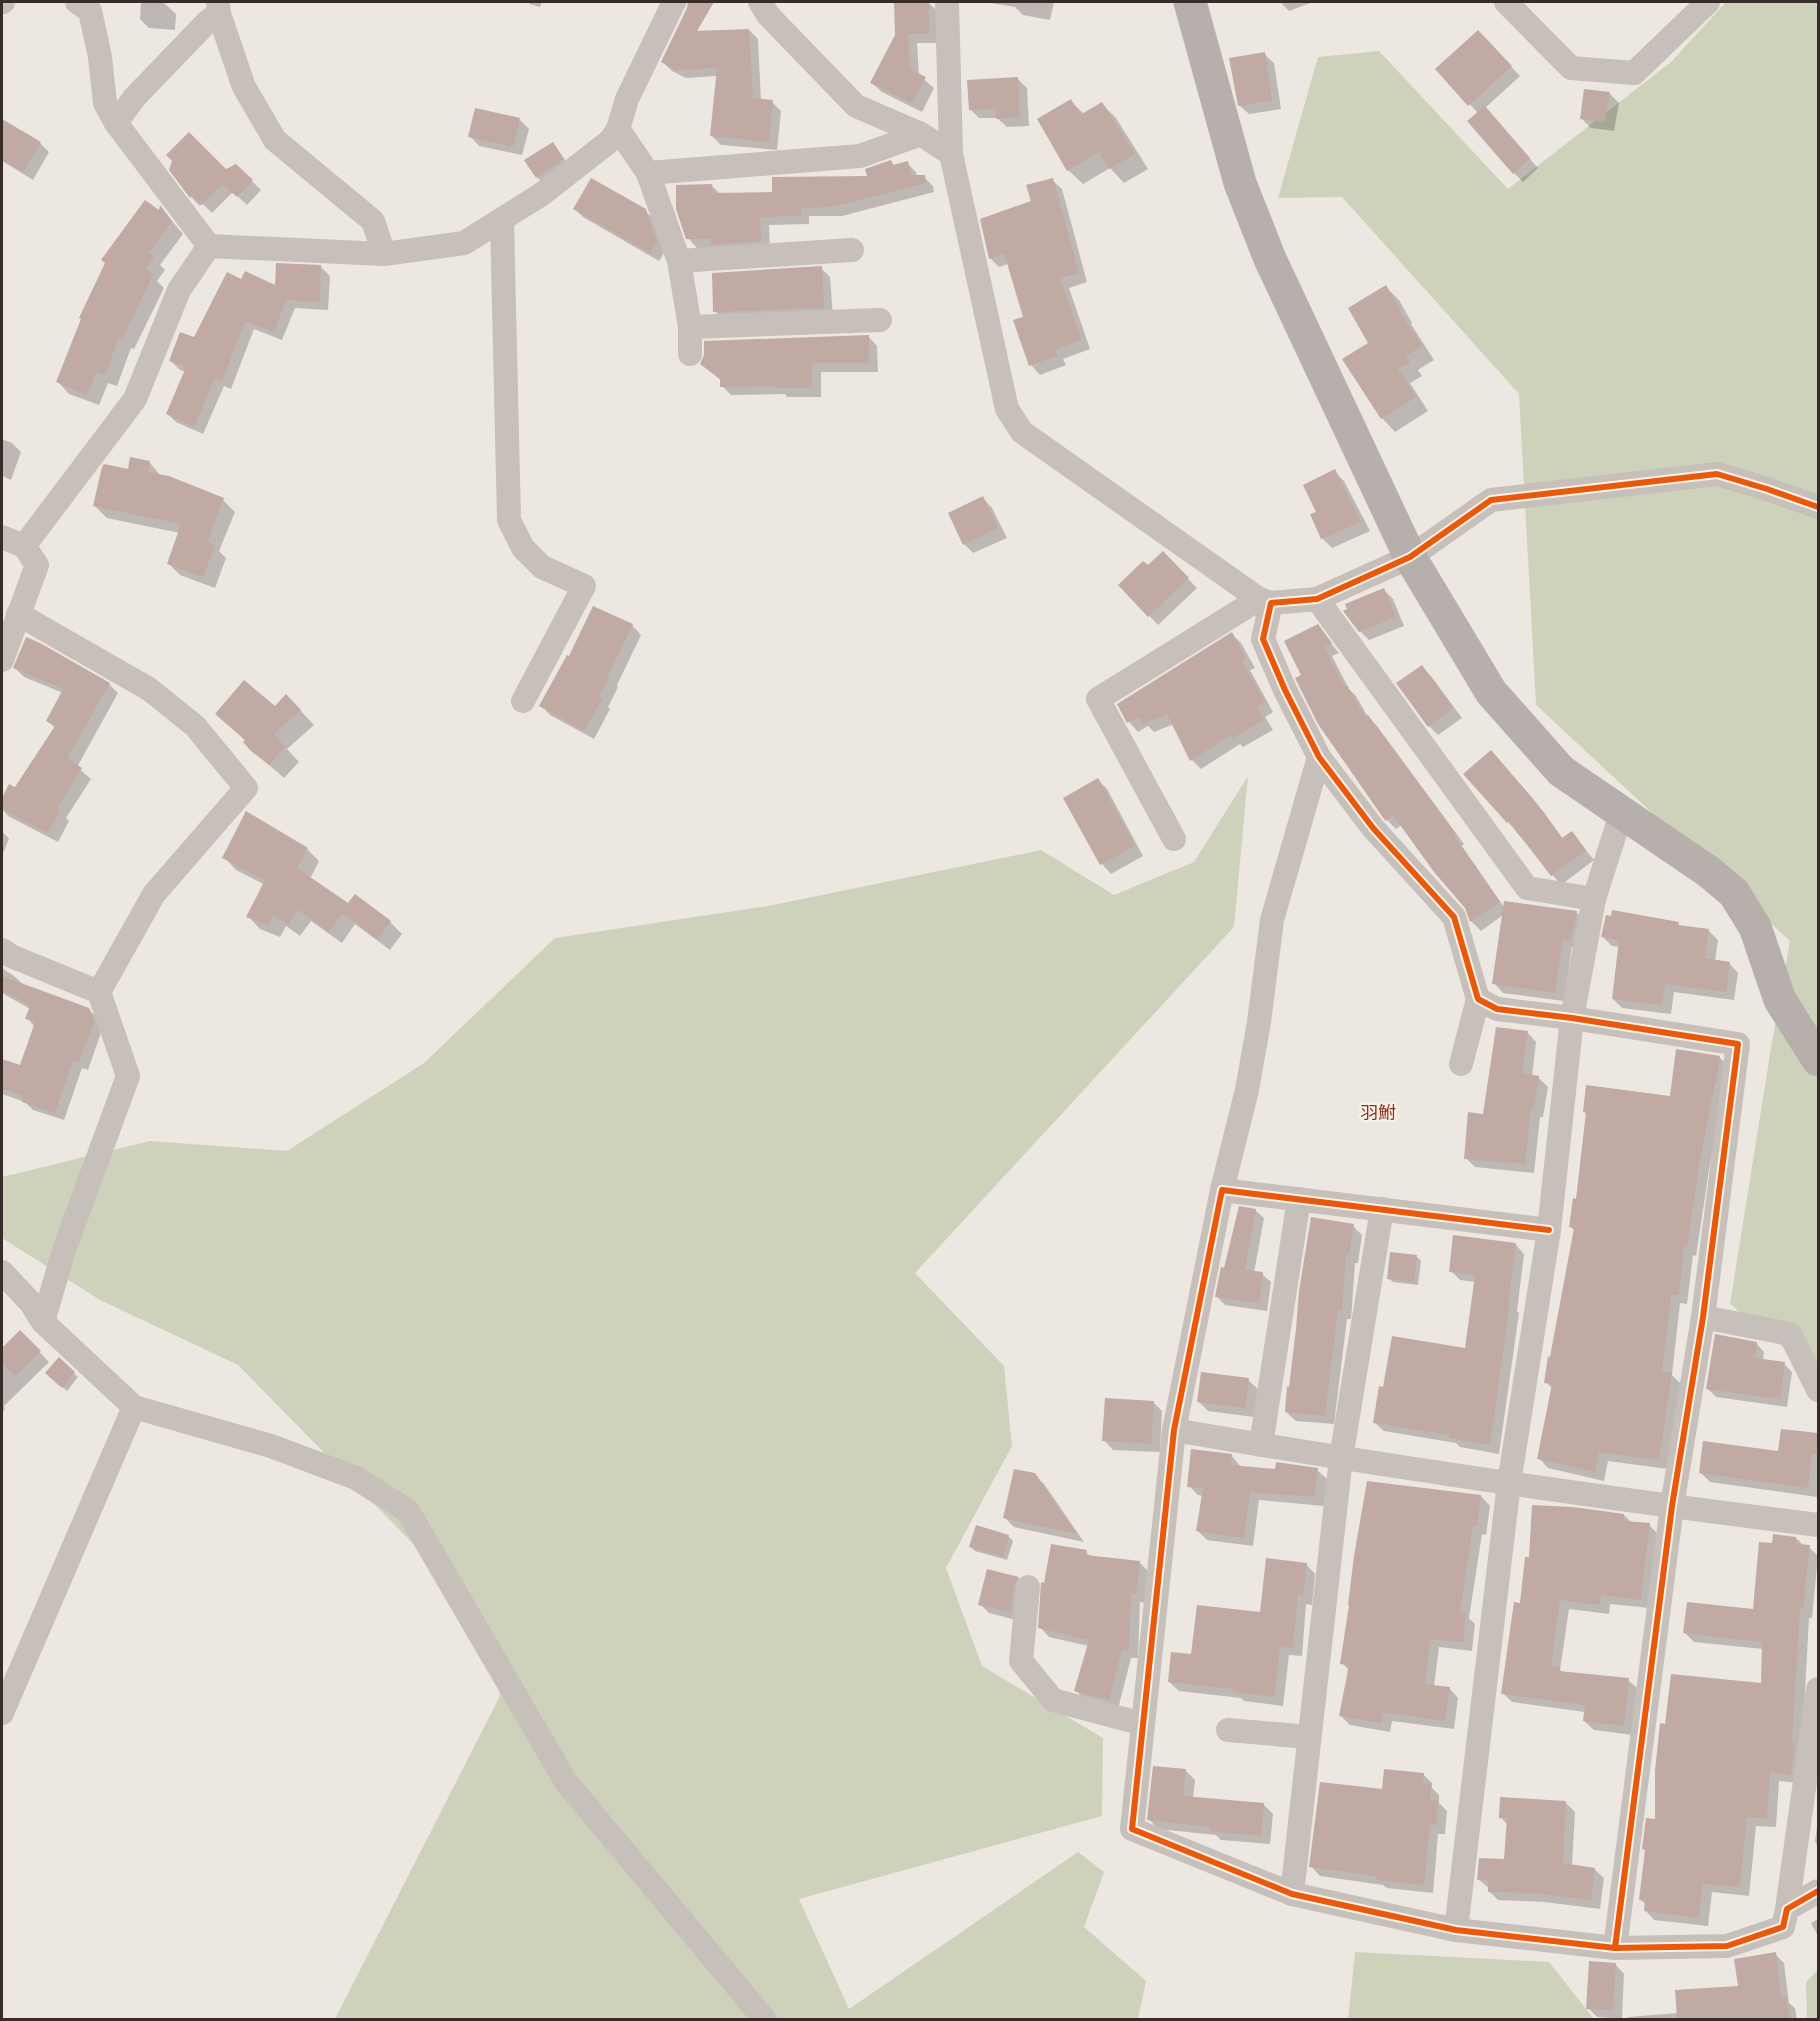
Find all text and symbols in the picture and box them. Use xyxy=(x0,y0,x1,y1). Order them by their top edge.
district label: 羽鮒 xyxy=(1360,1102,1396,1124)

